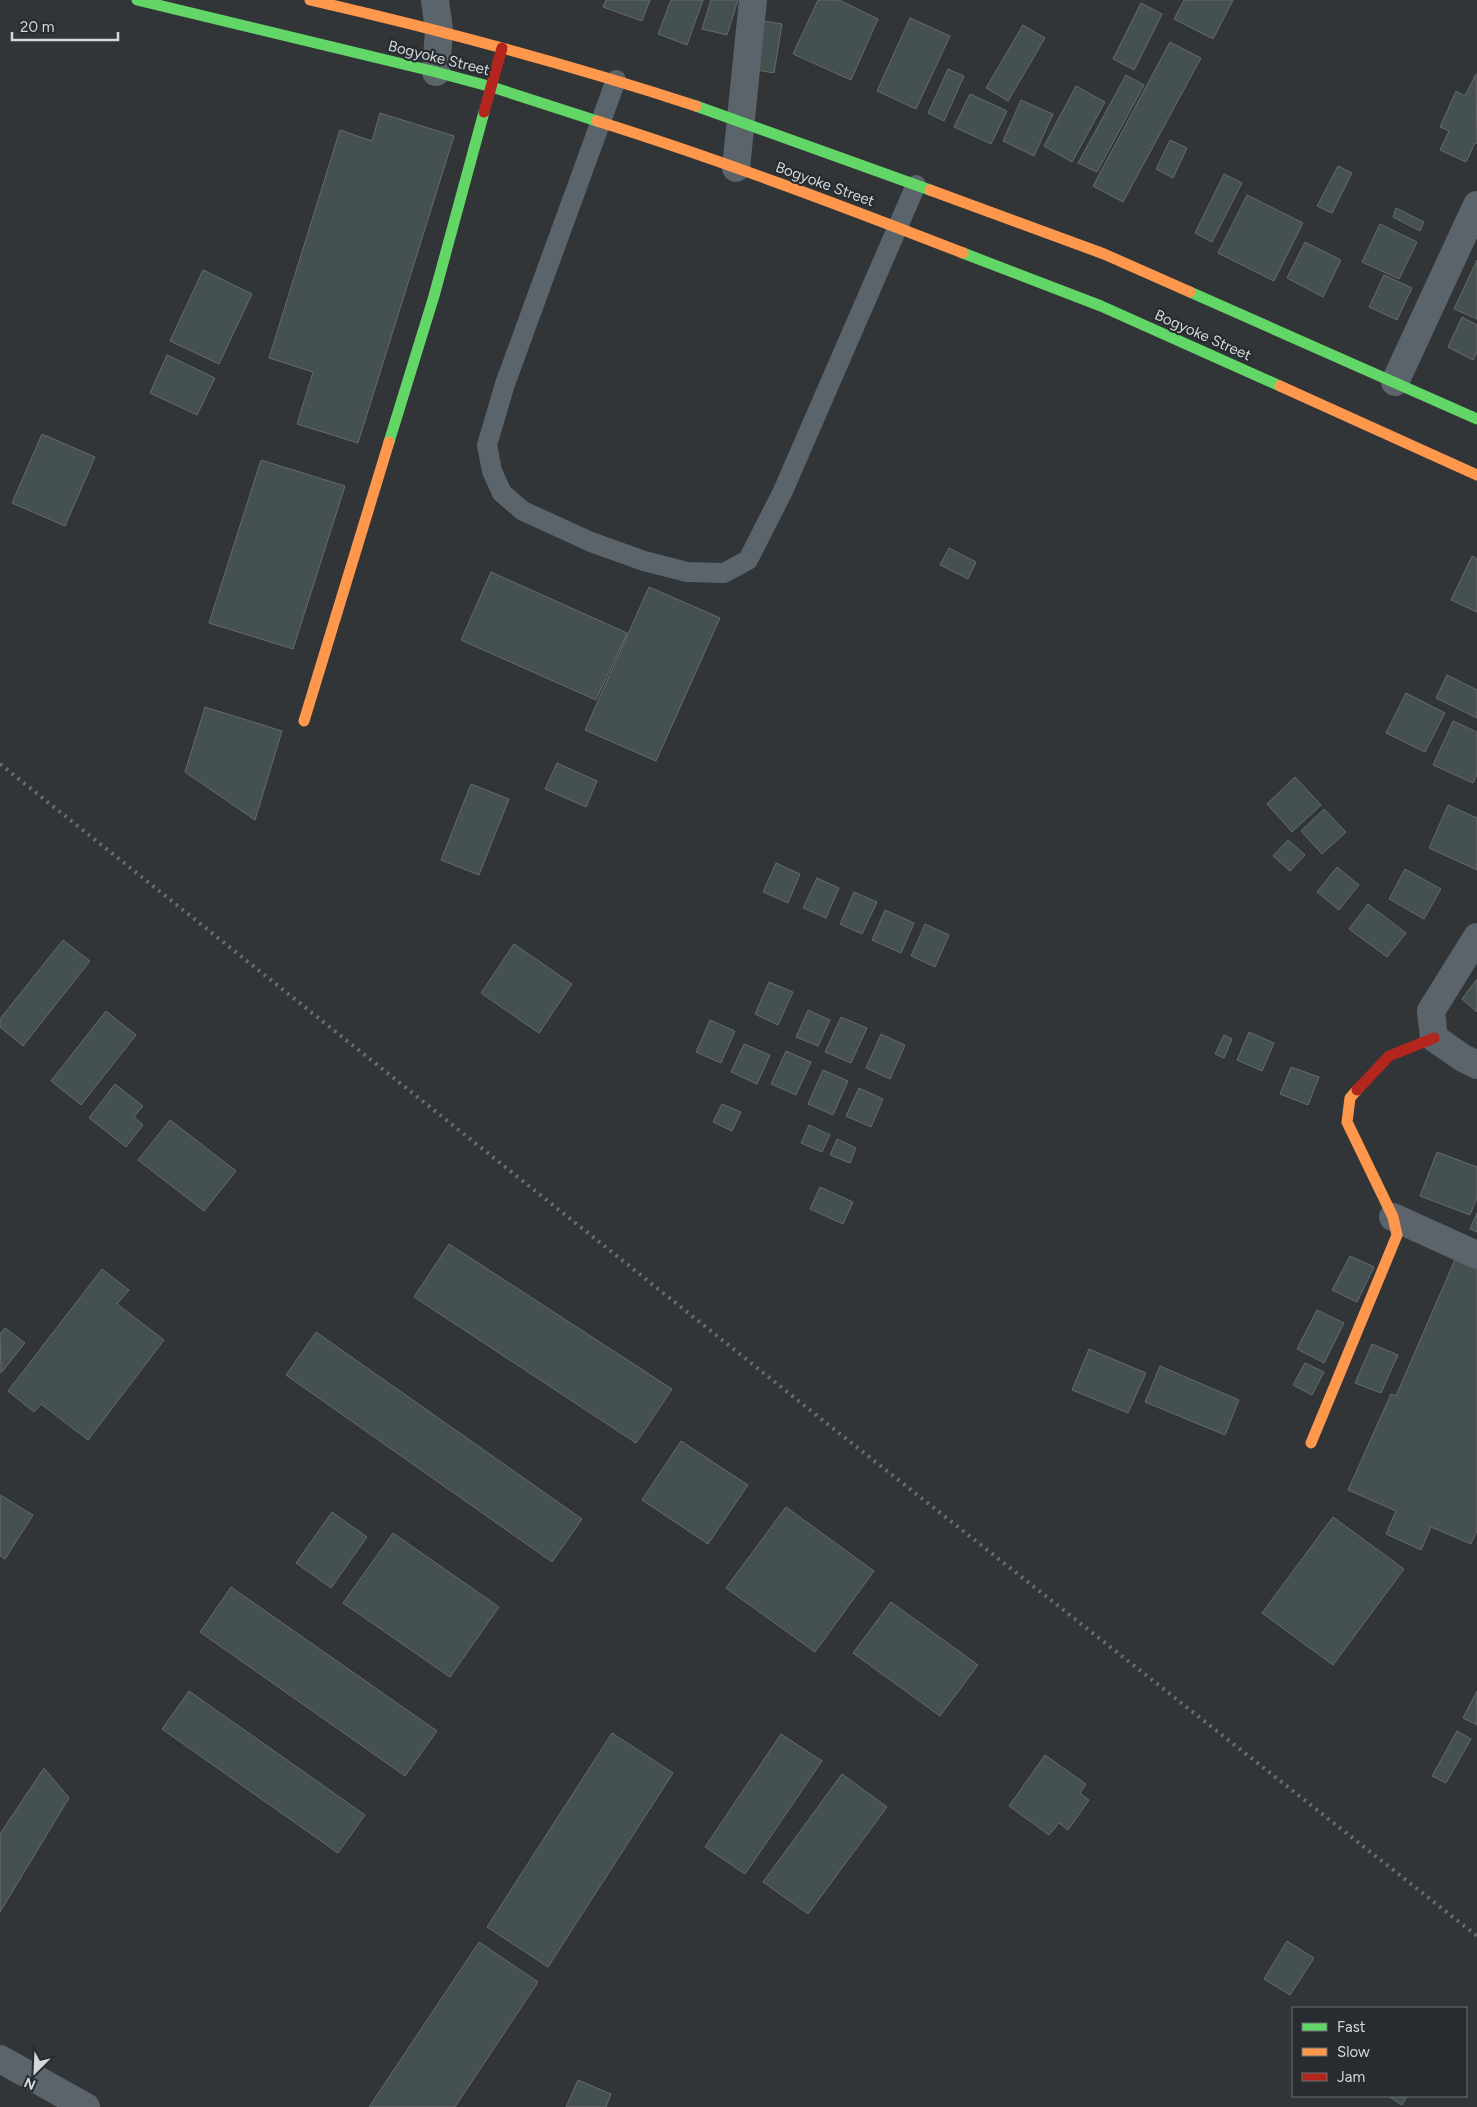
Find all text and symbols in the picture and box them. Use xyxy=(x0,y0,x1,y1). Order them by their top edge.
scale bar xyxy=(12,10,119,42)
text: 20 m xyxy=(20,18,54,36)
street label: Bogyoke Street xyxy=(386,37,492,79)
street label: Bogyoke Street xyxy=(773,158,877,210)
street label: Bogyoke Street xyxy=(1152,306,1255,365)
legend xyxy=(1292,2007,1467,2097)
text: Fast xyxy=(1337,2018,1366,2036)
text: Slow xyxy=(1337,2043,1370,2061)
north arrow xyxy=(10,2047,60,2097)
text: Jam xyxy=(1337,2068,1365,2086)
text: N xyxy=(22,2073,38,2093)

